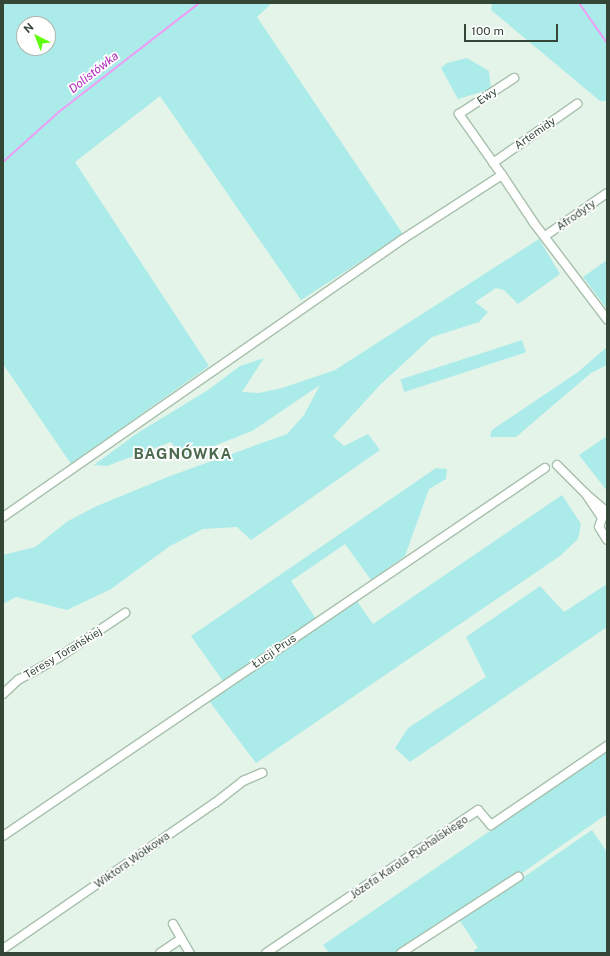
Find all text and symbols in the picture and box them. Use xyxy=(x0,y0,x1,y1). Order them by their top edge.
north arrow xyxy=(16,16,56,56)
scale bar xyxy=(466,16,560,42)
text: N xyxy=(21,20,36,35)
text: 100 m xyxy=(471,24,504,38)
water label: Dolistówka xyxy=(66,49,122,97)
street label: Ewy xyxy=(475,85,499,107)
street label: Artemidy xyxy=(512,114,558,152)
street label: Afrodyty xyxy=(554,197,598,233)
district label: BAGNÓWKA xyxy=(134,445,232,463)
street label: Teresy Torańskiej xyxy=(22,625,104,681)
street label: Łucji Prus xyxy=(249,631,299,671)
street label: Józefa Karola Puchalskiego xyxy=(348,813,470,901)
street label: Wiktora Wołkowa xyxy=(92,829,172,891)

